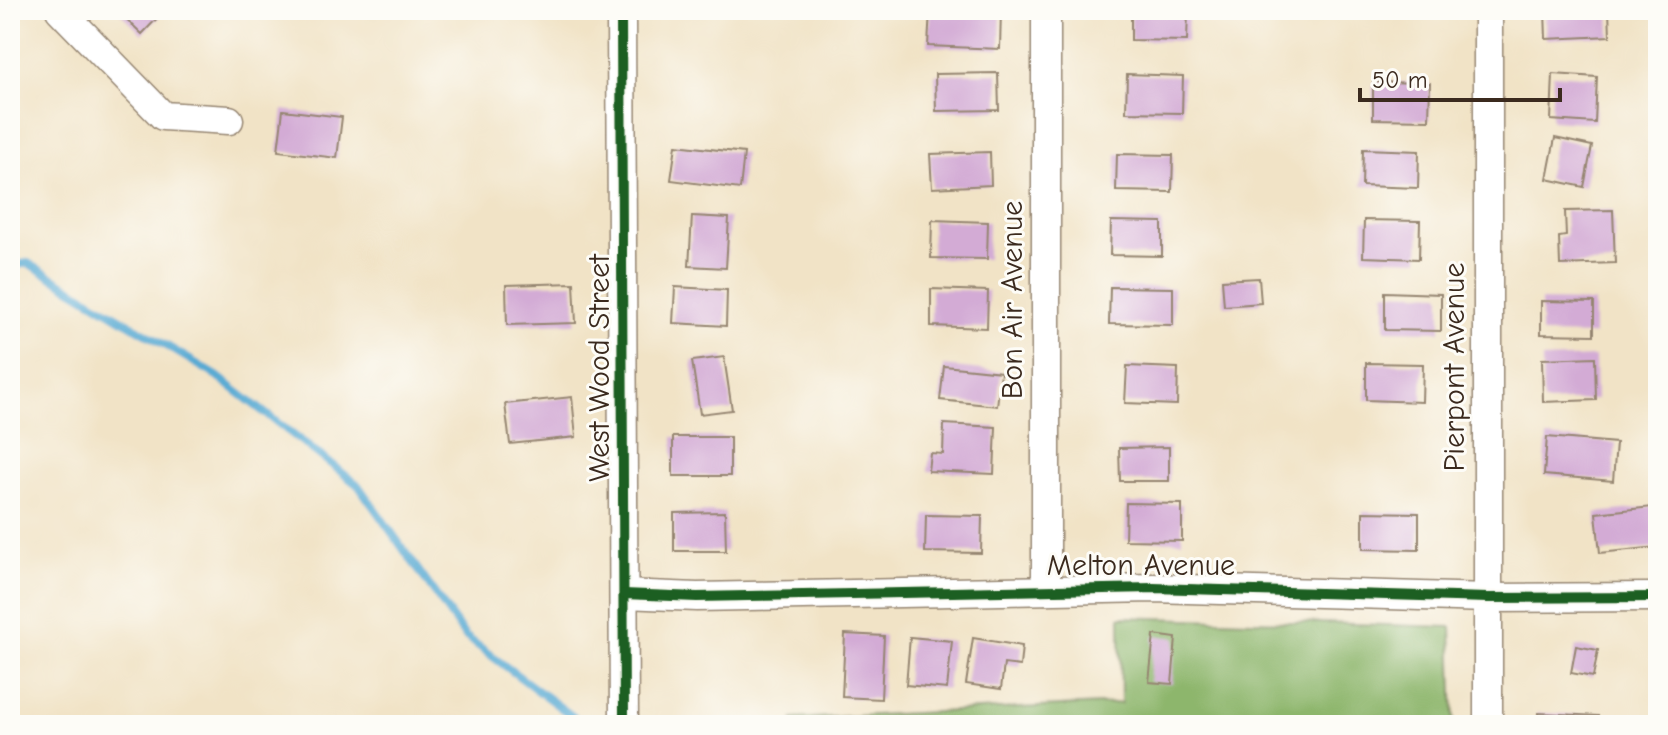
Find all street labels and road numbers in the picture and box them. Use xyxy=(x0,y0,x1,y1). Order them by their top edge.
street label: Bon Air Avenue xyxy=(995,201,1030,399)
street label: West Wood Street xyxy=(582,253,617,482)
street label: Pierpont Avenue xyxy=(1437,263,1472,471)
street label: Melton Avenue xyxy=(1047,548,1235,583)

